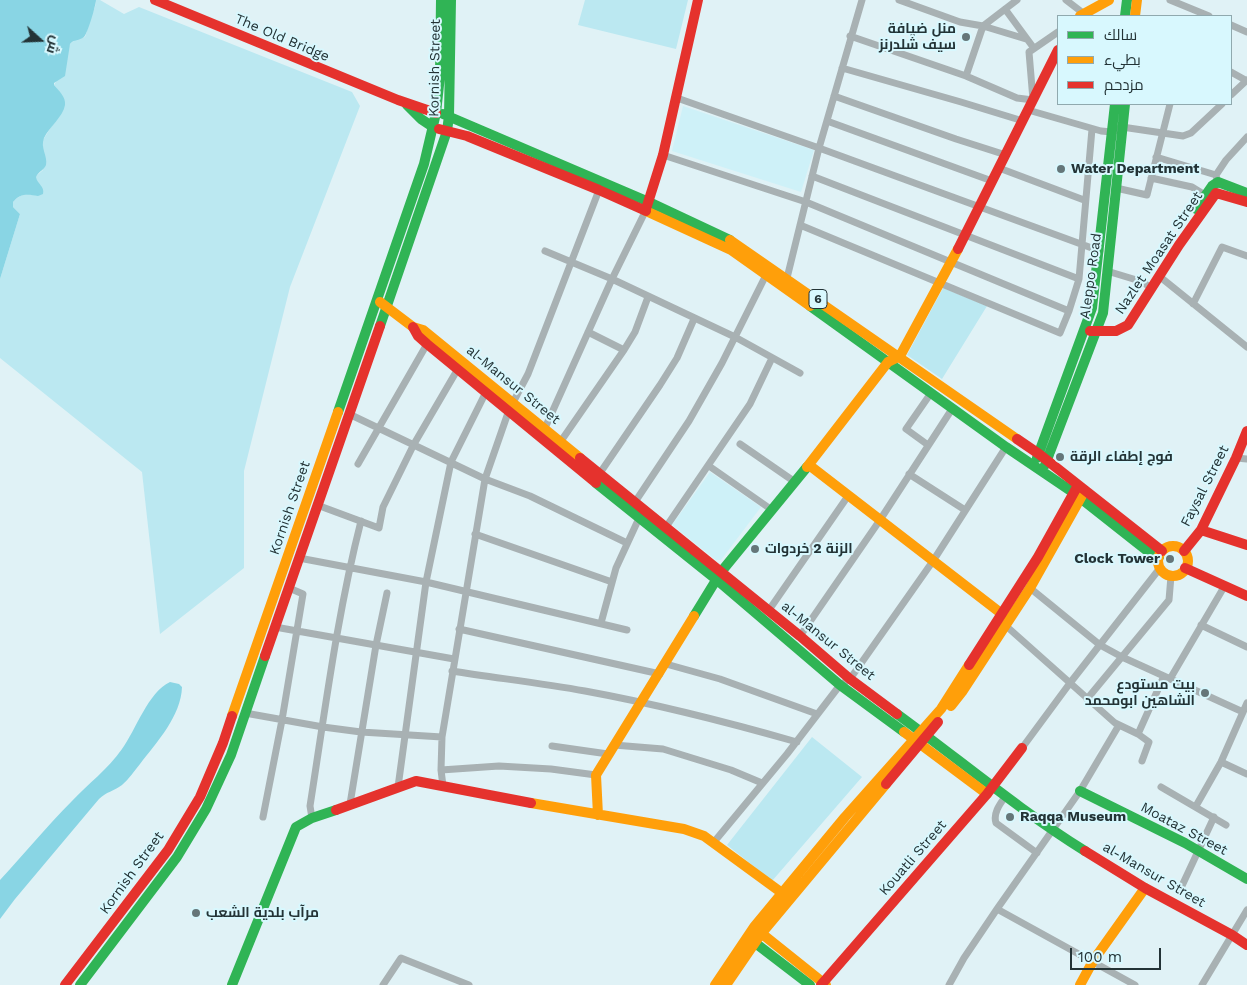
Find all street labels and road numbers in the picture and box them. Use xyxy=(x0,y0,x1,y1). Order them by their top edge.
street label: The Old Bridge xyxy=(232,11,332,65)
street label: Kornish Street xyxy=(426,19,444,117)
street label: Nazlet Moasat Street xyxy=(1112,188,1206,318)
street label: Aleppo Road xyxy=(1077,232,1105,320)
road number: 6 xyxy=(809,290,827,308)
street label: al-Mansur Street xyxy=(463,342,563,428)
street label: Faysal Street xyxy=(1177,443,1233,529)
street label: Kornish Street xyxy=(266,459,314,557)
street label: al-Mansur Street xyxy=(778,598,878,684)
street label: Moataz Street xyxy=(1138,799,1230,859)
street label: Kouatli Street xyxy=(876,817,950,899)
street label: Kornish Street xyxy=(96,828,168,918)
street label: al-Mansur Street xyxy=(1100,839,1208,911)

